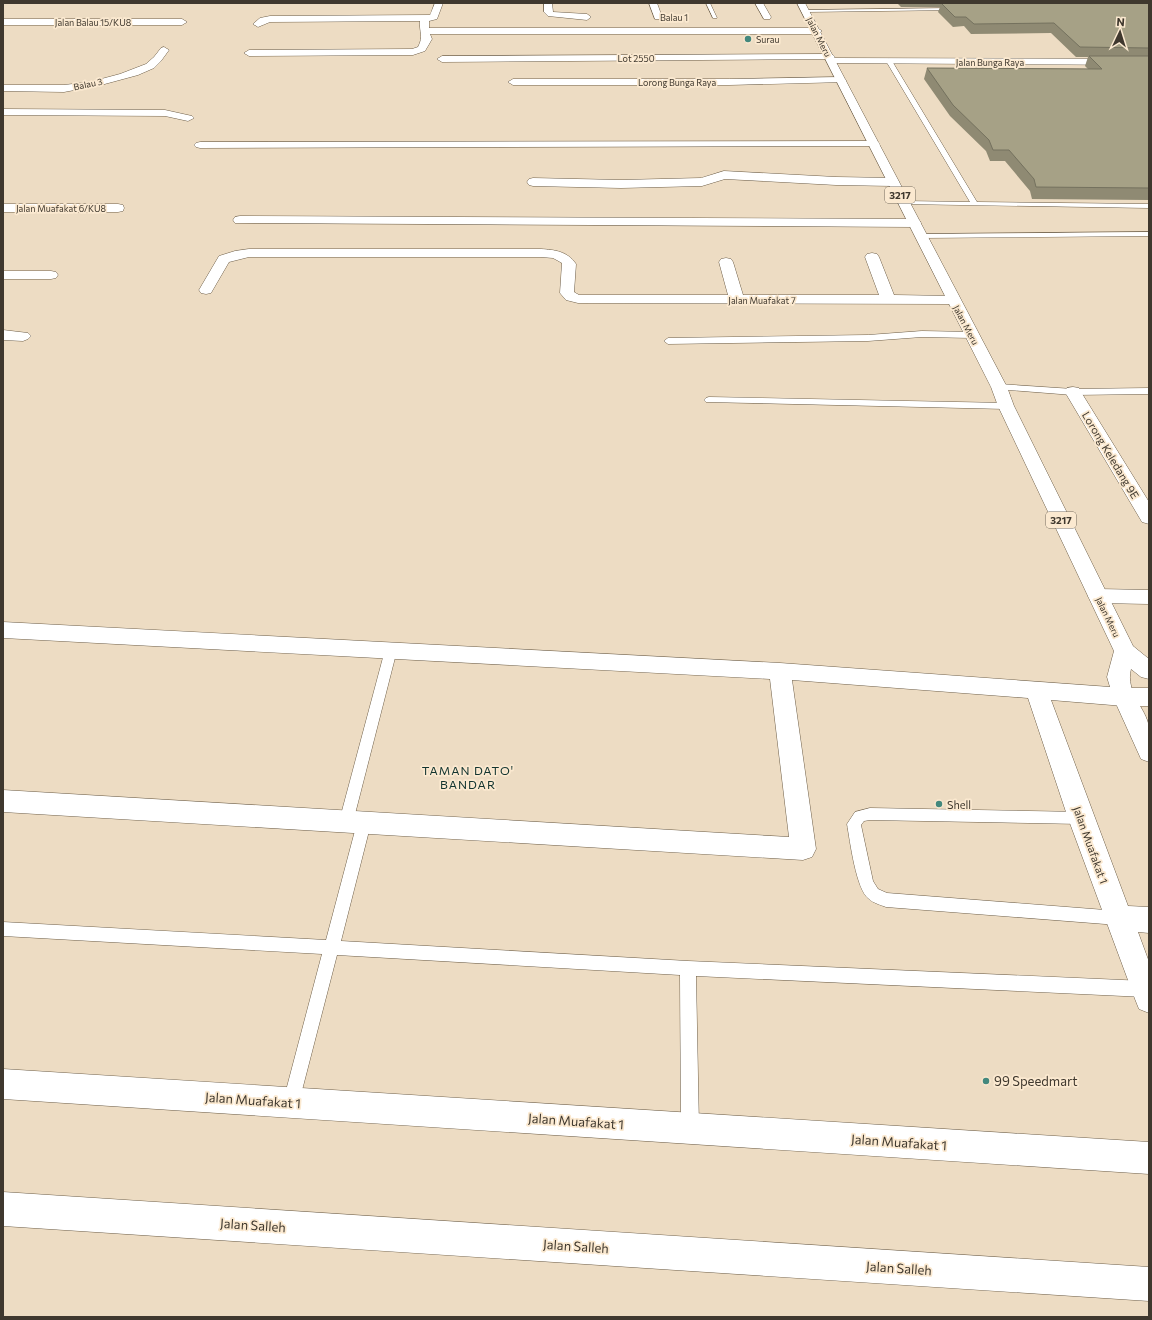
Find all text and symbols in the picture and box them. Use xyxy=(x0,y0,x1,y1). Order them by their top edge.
street label: Balau 1 xyxy=(660,12,688,23)
north arrow xyxy=(1100,12,1140,52)
street label: Jalan Meru xyxy=(804,15,834,59)
text: N xyxy=(1116,15,1125,28)
street label: Jalan Balau 15/KU8 xyxy=(55,17,131,28)
marker: Surau xyxy=(743,34,753,44)
place label: Surau xyxy=(756,34,780,45)
street label: Lot 2550 xyxy=(617,53,655,64)
street label: Jalan Bunga Raya xyxy=(956,57,1024,68)
street label: Balau 3 xyxy=(72,76,104,92)
street label: Lorong Bunga Raya xyxy=(638,77,716,88)
road number: 3217 xyxy=(885,187,915,203)
street label: Jalan Muafakat 6/KU8 xyxy=(16,203,106,214)
street label: Jalan Muafakat 7 xyxy=(728,295,796,306)
street label: Jalan Meru xyxy=(951,303,981,347)
street label: Lorong Keledang 9E xyxy=(1080,409,1142,501)
road number: 3217 xyxy=(1046,512,1076,528)
street label: Jalan Meru xyxy=(1094,595,1122,639)
district label: TAMAN DATO' BANDAR xyxy=(422,763,514,791)
place label: Shell xyxy=(947,798,971,811)
marker: Shell xyxy=(934,799,944,809)
street label: Jalan Muafakat 1 xyxy=(1070,805,1111,886)
place label: 99 Speedmart xyxy=(994,1073,1077,1089)
marker: 99 Speedmart xyxy=(981,1076,991,1086)
street label: Jalan Muafakat 1 xyxy=(204,1089,302,1111)
street label: Jalan Muafakat 1 xyxy=(527,1110,625,1132)
street label: Jalan Muafakat 1 xyxy=(850,1131,948,1153)
street label: Jalan Salleh xyxy=(220,1215,286,1235)
street label: Jalan Salleh xyxy=(543,1236,609,1256)
street label: Jalan Salleh xyxy=(866,1258,932,1278)

